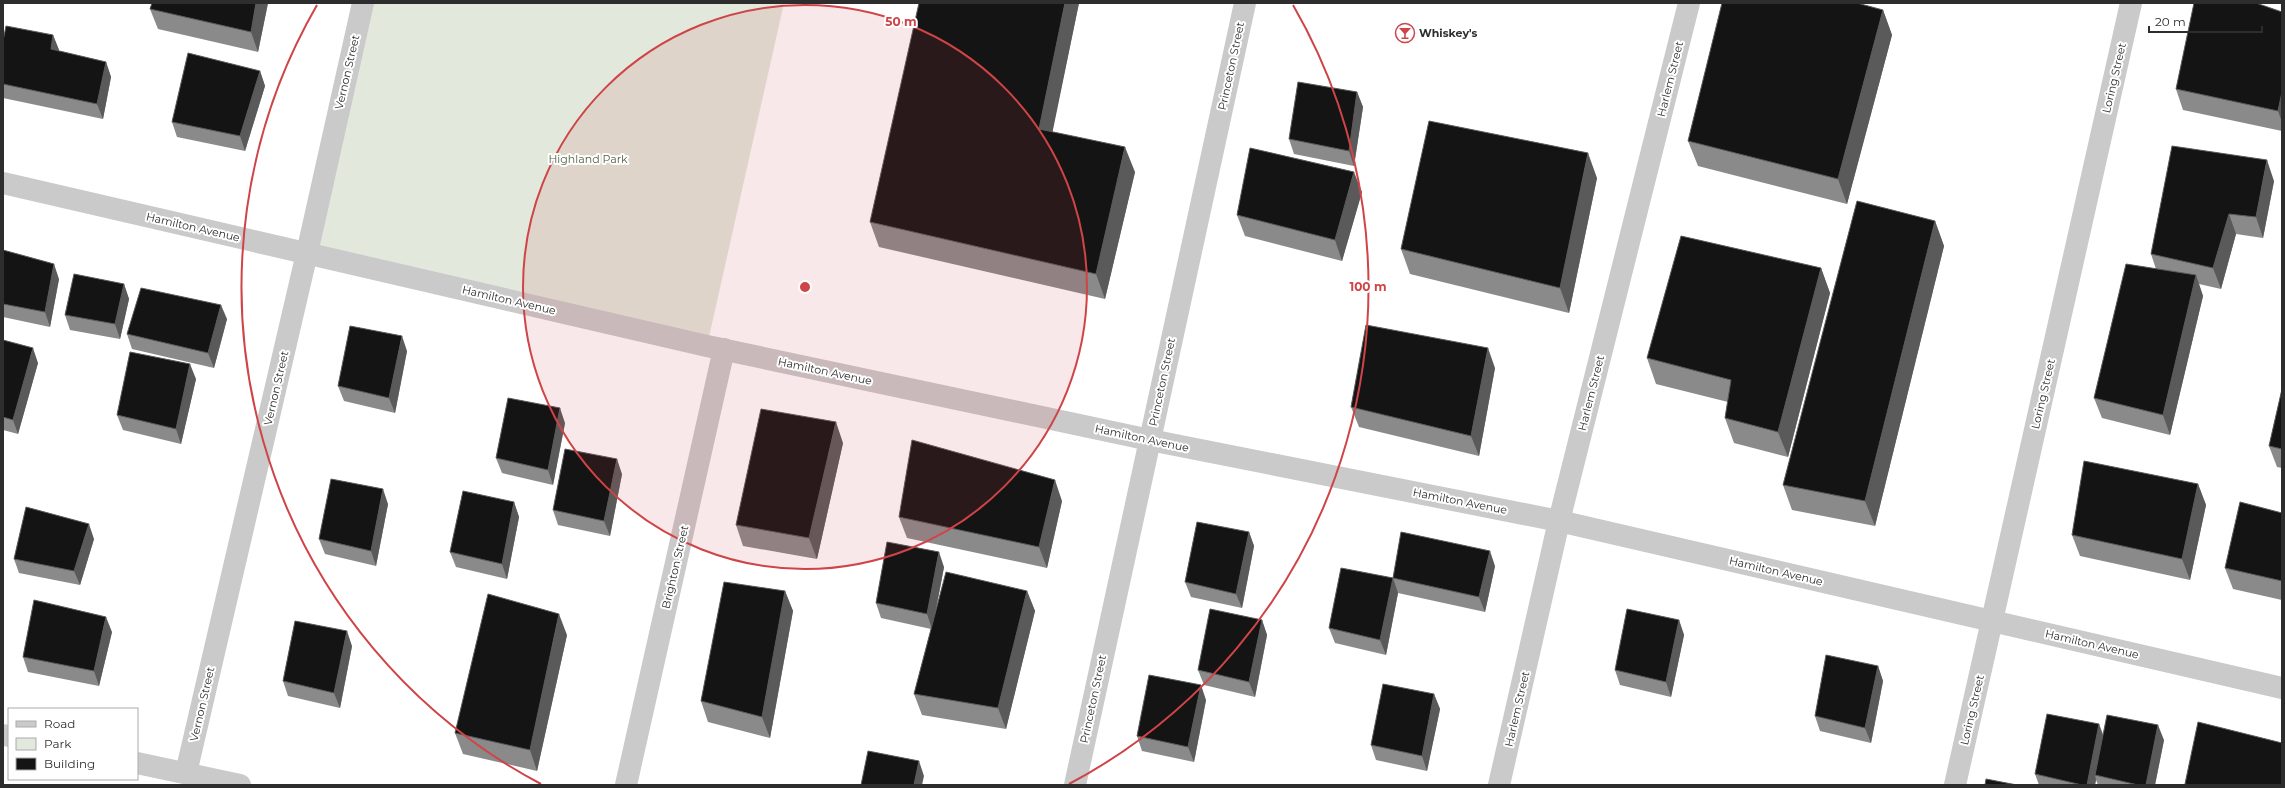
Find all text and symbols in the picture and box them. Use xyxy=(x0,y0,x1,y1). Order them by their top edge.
scale bar xyxy=(2149,8,2262,34)
text: 50 m xyxy=(885,14,917,29)
text: 20 m xyxy=(2155,14,2186,29)
street label: Princeton Street xyxy=(1215,20,1247,111)
bar icon: Whiskey's xyxy=(1394,22,1416,44)
place label: Whiskey's xyxy=(1419,26,1477,40)
street label: Vernon Street xyxy=(332,33,362,111)
street label: Harlem Street xyxy=(1654,39,1686,118)
street label: Loring Street xyxy=(2099,41,2129,114)
park label: Highland Park xyxy=(548,152,628,166)
street label: Hamilton Avenue xyxy=(145,209,242,245)
text: 100 m xyxy=(1350,279,1386,294)
centre of rings xyxy=(798,280,812,294)
street label: Hamilton Avenue xyxy=(461,282,558,318)
street label: Princeton Street xyxy=(1146,336,1178,427)
street label: Vernon Street xyxy=(261,349,291,427)
street label: Harlem Street xyxy=(1575,353,1607,432)
street label: Hamilton Avenue xyxy=(777,354,874,388)
street label: Loring Street xyxy=(2028,357,2058,430)
street label: Hamilton Avenue xyxy=(1094,421,1191,455)
street label: Hamilton Avenue xyxy=(1412,485,1509,517)
street label: Brighton Street xyxy=(659,523,692,610)
street label: Hamilton Avenue xyxy=(1728,553,1825,589)
street label: Hamilton Avenue xyxy=(2044,626,2141,662)
street label: Princeton Street xyxy=(1077,653,1109,744)
street label: Vernon Street xyxy=(187,665,217,743)
street label: Harlem Street xyxy=(1501,669,1533,748)
street label: Loring Street xyxy=(1957,673,1987,746)
legend xyxy=(8,708,138,780)
text: Road xyxy=(44,716,75,731)
text: Park xyxy=(44,736,72,751)
text: Building xyxy=(44,756,95,771)

